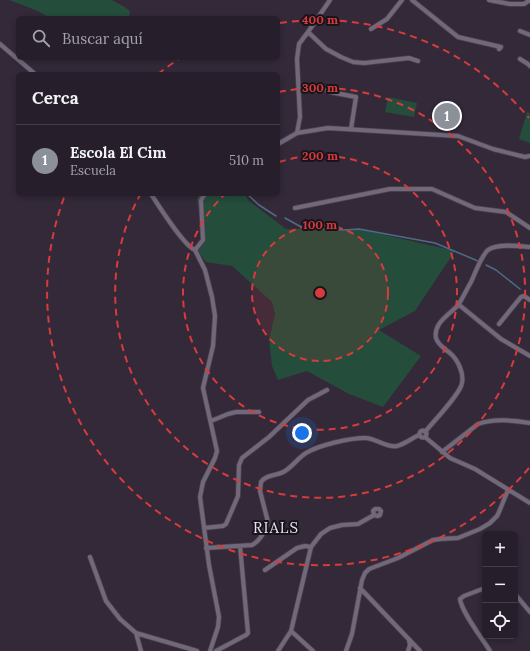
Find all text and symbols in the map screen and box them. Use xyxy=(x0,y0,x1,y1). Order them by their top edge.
text: 400 m xyxy=(302,12,338,27)
search box xyxy=(16,16,280,60)
icon: search xyxy=(30,27,52,49)
text: Buscar aquí xyxy=(62,29,143,48)
text: 300 m xyxy=(302,80,338,95)
text: Cerca xyxy=(32,87,79,109)
pin: 1 xyxy=(434,101,460,131)
text: Escola El Cim xyxy=(70,143,166,162)
text: 200 m xyxy=(302,148,338,163)
text: 1 xyxy=(42,152,48,169)
text: 510 m xyxy=(229,152,264,169)
text: Escuela xyxy=(70,162,116,179)
text: 100 m xyxy=(303,217,337,232)
centre of rings xyxy=(313,286,327,300)
your location xyxy=(292,423,312,443)
district label: RIALS xyxy=(253,518,299,537)
map controls xyxy=(482,531,518,639)
button: + xyxy=(482,531,518,567)
button: − xyxy=(482,567,518,603)
button: locate xyxy=(482,603,518,639)

